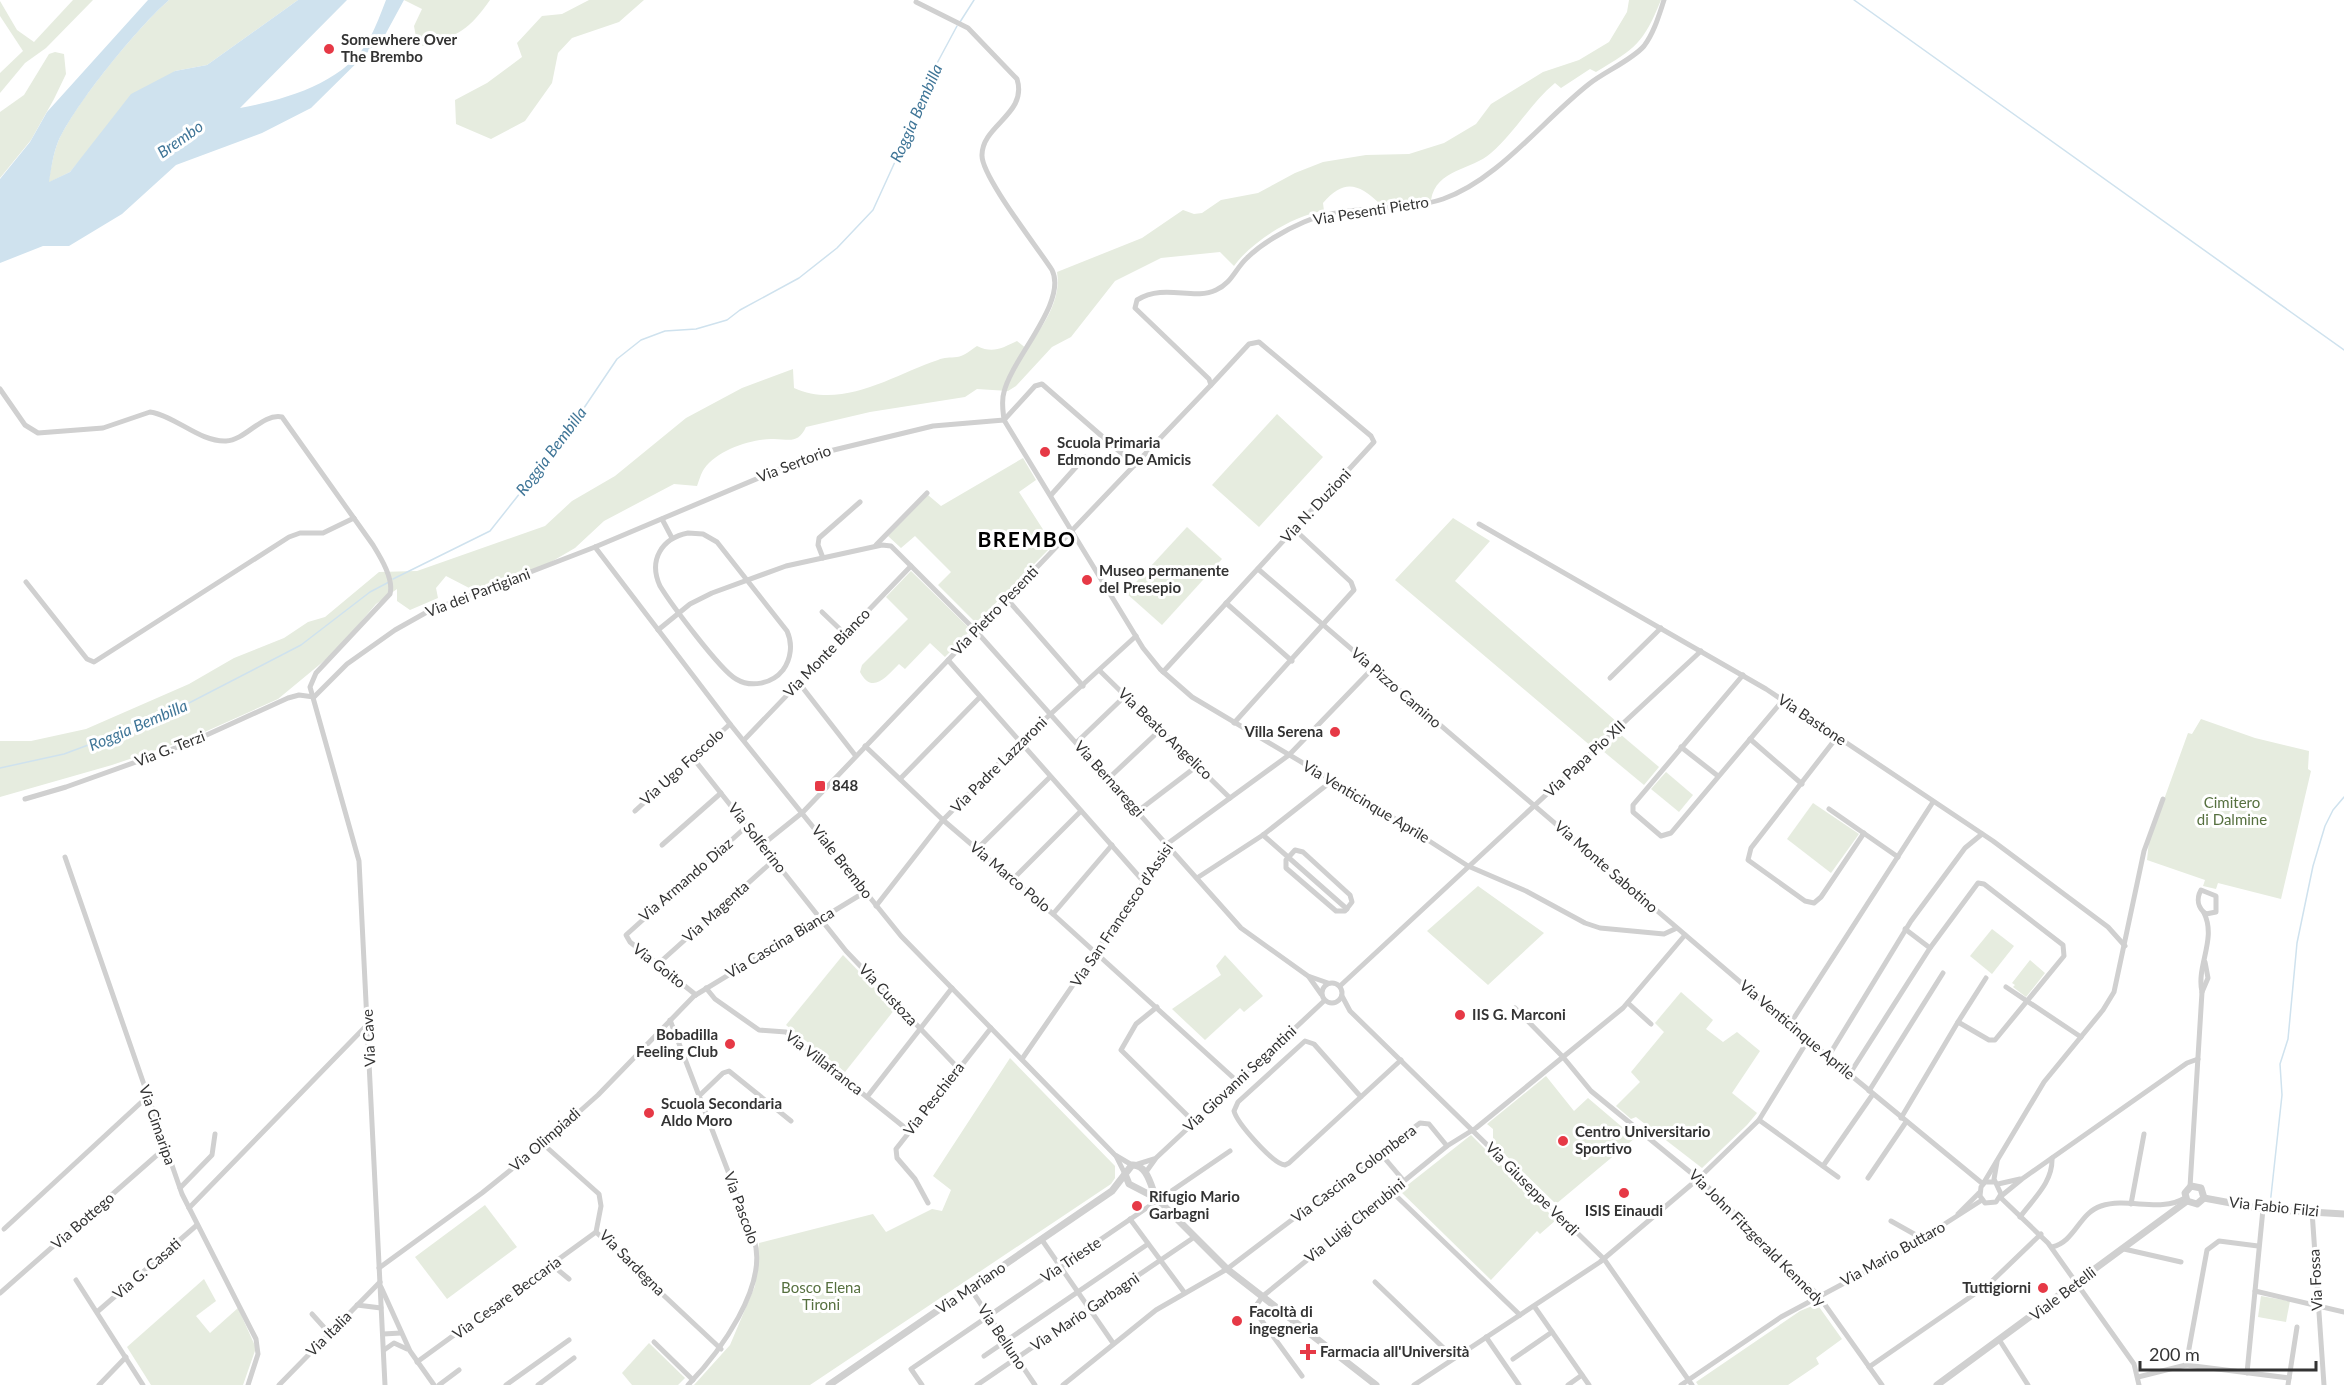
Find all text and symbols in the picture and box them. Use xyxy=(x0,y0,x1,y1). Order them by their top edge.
place label: Somewhere Over The Brembo xyxy=(341,30,458,65)
marker: Somewhere Over The Brembo xyxy=(322,42,336,56)
water label: Roggia Bembilla xyxy=(885,61,946,165)
water label: Brembo xyxy=(153,116,206,161)
street label: Via Pesenti Pietro xyxy=(1312,192,1430,228)
water label: Roggia Bembilla xyxy=(511,403,590,499)
place label: Scuola Primaria Edmondo De Amicis xyxy=(1057,433,1192,468)
street label: Via Sertorio xyxy=(754,441,833,485)
marker: Scuola Primaria Edmondo De Amicis xyxy=(1038,445,1052,459)
street label: Via N. Duzioni xyxy=(1276,465,1354,546)
district label: BREMBO xyxy=(977,526,1077,551)
place label: Museo permanente del Presepio xyxy=(1099,561,1229,596)
street label: Via Pietro Pesenti xyxy=(947,562,1041,659)
street label: Via dei Partigiani xyxy=(423,564,532,620)
marker: Museo permanente del Presepio xyxy=(1080,573,1094,587)
street label: Via Monte Bianco xyxy=(779,604,873,701)
street label: Via Pizzo Camino xyxy=(1348,643,1445,731)
street label: Via Beato Angelico xyxy=(1115,684,1217,783)
street label: Via Bastone xyxy=(1775,690,1850,749)
water label: Roggia Bembilla xyxy=(86,695,190,754)
street label: Via Padre Lazzaroni xyxy=(947,713,1050,816)
street label: Via Papa Pio XII xyxy=(1540,716,1628,800)
place label: Villa Serena xyxy=(1243,722,1323,740)
street label: Via Ugo Foscolo xyxy=(636,724,727,808)
marker: Villa Serena xyxy=(1328,725,1342,739)
street label: Via G. Terzi xyxy=(132,726,207,770)
street label: Via Bernareggi xyxy=(1071,737,1149,820)
street label: Via Venticinque Aprile xyxy=(1300,756,1433,846)
place label: 848 xyxy=(832,776,858,794)
marker: 848 xyxy=(813,779,827,793)
park label: Cimitero di Dalmine xyxy=(2197,793,2267,828)
street label: Via Solferino xyxy=(725,799,791,876)
street label: Via Monte Sabotino xyxy=(1551,816,1662,916)
street label: Viale Brembo xyxy=(808,821,877,902)
street label: Via Armando Diaz xyxy=(635,834,736,925)
street label: Via Marco Polo xyxy=(967,837,1055,915)
street label: Via San Francesco d'Assisi xyxy=(1066,839,1176,990)
street label: Via Magenta xyxy=(679,877,752,946)
street label: Via Cascina Bianca xyxy=(722,903,837,982)
street label: Via Goito xyxy=(630,939,690,991)
street label: Via Custoza xyxy=(856,960,922,1029)
street label: Via Venticinque Aprile xyxy=(1736,976,1859,1083)
place label: IIS G. Marconi xyxy=(1472,1005,1566,1023)
marker: IIS G. Marconi xyxy=(1453,1008,1467,1022)
street label: Via Cave xyxy=(357,1009,379,1067)
street label: Via Giovanni Segantini xyxy=(1179,1021,1300,1135)
place label: Bobadilla Feeling Club xyxy=(636,1025,718,1060)
street label: Via Villafranca xyxy=(782,1026,867,1098)
marker: Bobadilla Feeling Club xyxy=(723,1037,737,1051)
street label: Via Peschiera xyxy=(899,1058,967,1139)
street label: Via Cimaripa xyxy=(136,1082,180,1167)
place label: Scuola Secondaria Aldo Moro xyxy=(660,1094,782,1129)
street label: Via Olimpiadi xyxy=(505,1104,583,1175)
marker: Scuola Secondaria Aldo Moro xyxy=(642,1106,656,1120)
street label: Via Cascina Colombera xyxy=(1288,1120,1419,1226)
place label: Centro Universitario Sportivo xyxy=(1575,1122,1711,1157)
marker: Centro Universitario Sportivo xyxy=(1556,1134,1570,1148)
street label: Via Giuseppe Verdi xyxy=(1482,1138,1583,1239)
street label: Via John Fitzgerald Kennedy xyxy=(1685,1165,1830,1310)
street label: Via Pascolo xyxy=(721,1169,763,1246)
street label: Via Luigi Cherubini xyxy=(1301,1174,1408,1266)
marker: ISIS Einaudi xyxy=(1617,1186,1631,1200)
place label: Rifugio Mario Garbagni xyxy=(1149,1187,1240,1222)
street label: Via Bottego xyxy=(47,1188,117,1252)
street label: Via Fabio Filzi xyxy=(2228,1192,2320,1220)
marker: Rifugio Mario Garbagni xyxy=(1130,1199,1144,1213)
place label: ISIS Einaudi xyxy=(1585,1201,1663,1219)
street label: Via Mario Buttaro xyxy=(1837,1217,1948,1289)
street label: Via Sardegna xyxy=(596,1226,669,1299)
street label: Via Trieste xyxy=(1037,1233,1104,1286)
street label: Via G. Casati xyxy=(109,1234,184,1303)
street label: Via Fossa xyxy=(2304,1249,2326,1311)
street label: Via Cesare Beccaria xyxy=(449,1252,564,1342)
street label: Via Mariano xyxy=(932,1257,1008,1317)
street label: Viale Betelli xyxy=(2026,1263,2099,1324)
street label: Via Mario Garbagni xyxy=(1027,1268,1142,1354)
park label: Bosco Elena Tironi xyxy=(781,1278,861,1313)
place label: Tuttigiorni xyxy=(1962,1278,2031,1296)
marker: Tuttigiorni xyxy=(2036,1281,2050,1295)
street label: Via Belluno xyxy=(974,1300,1031,1373)
place label: Facoltà di ingegneria xyxy=(1249,1302,1318,1337)
street label: Via Italia xyxy=(302,1307,355,1360)
marker: Facoltà di ingegneria xyxy=(1230,1314,1244,1328)
scale bar xyxy=(2140,1334,2316,1372)
place label: Farmacia all'Università xyxy=(1320,1342,1469,1360)
text: 200 m xyxy=(2149,1343,2200,1365)
marker: Farmacia all'Università xyxy=(1301,1345,1315,1359)

